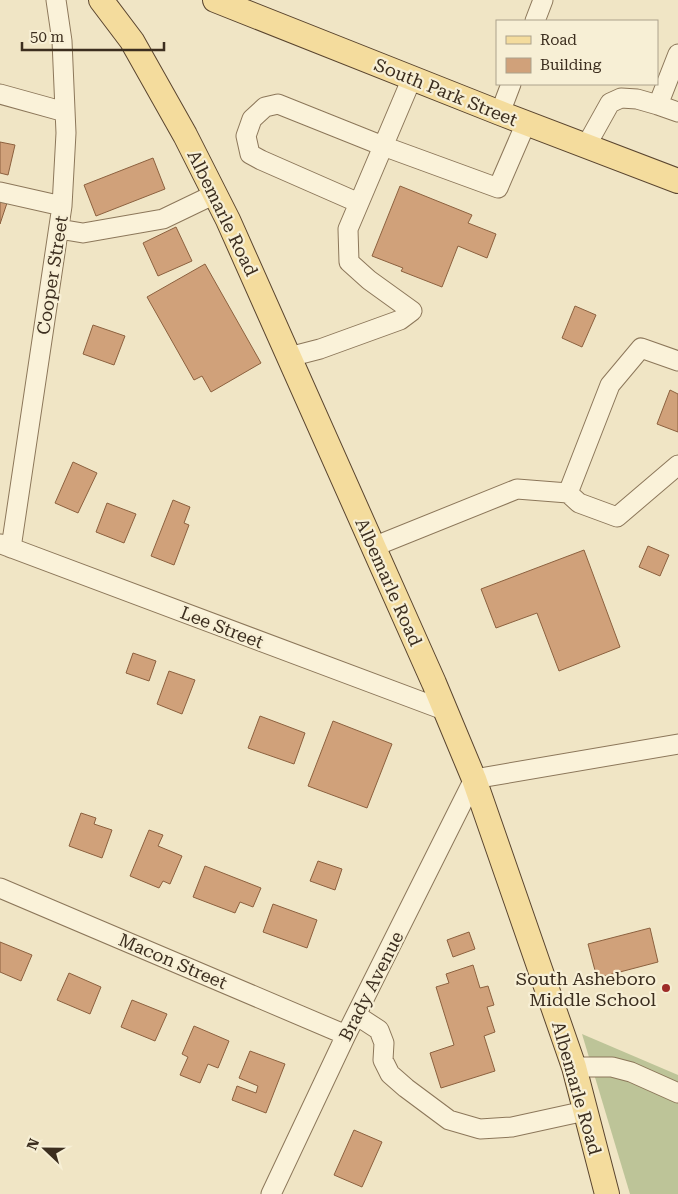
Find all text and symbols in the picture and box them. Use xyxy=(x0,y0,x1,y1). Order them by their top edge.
scale bar xyxy=(22,20,165,52)
legend xyxy=(496,20,658,85)
text: 50 m xyxy=(30,28,65,46)
text: Road xyxy=(540,31,577,49)
street label: South Park Street xyxy=(371,54,521,130)
text: Building xyxy=(540,56,602,74)
street label: Albemarle Road xyxy=(183,147,263,280)
street label: Cooper Street xyxy=(32,214,72,336)
street label: Albemarle Road xyxy=(351,515,427,650)
street label: Lee Street xyxy=(178,602,267,653)
street label: Brady Avenue xyxy=(334,928,408,1044)
street label: Macon Street xyxy=(116,929,231,993)
place label: South Asheboro Middle School xyxy=(516,968,656,1010)
marker: South Asheboro Middle School xyxy=(660,982,672,994)
street label: Albemarle Road xyxy=(548,1019,606,1158)
north arrow xyxy=(20,1124,70,1174)
text: N xyxy=(24,1136,42,1152)

